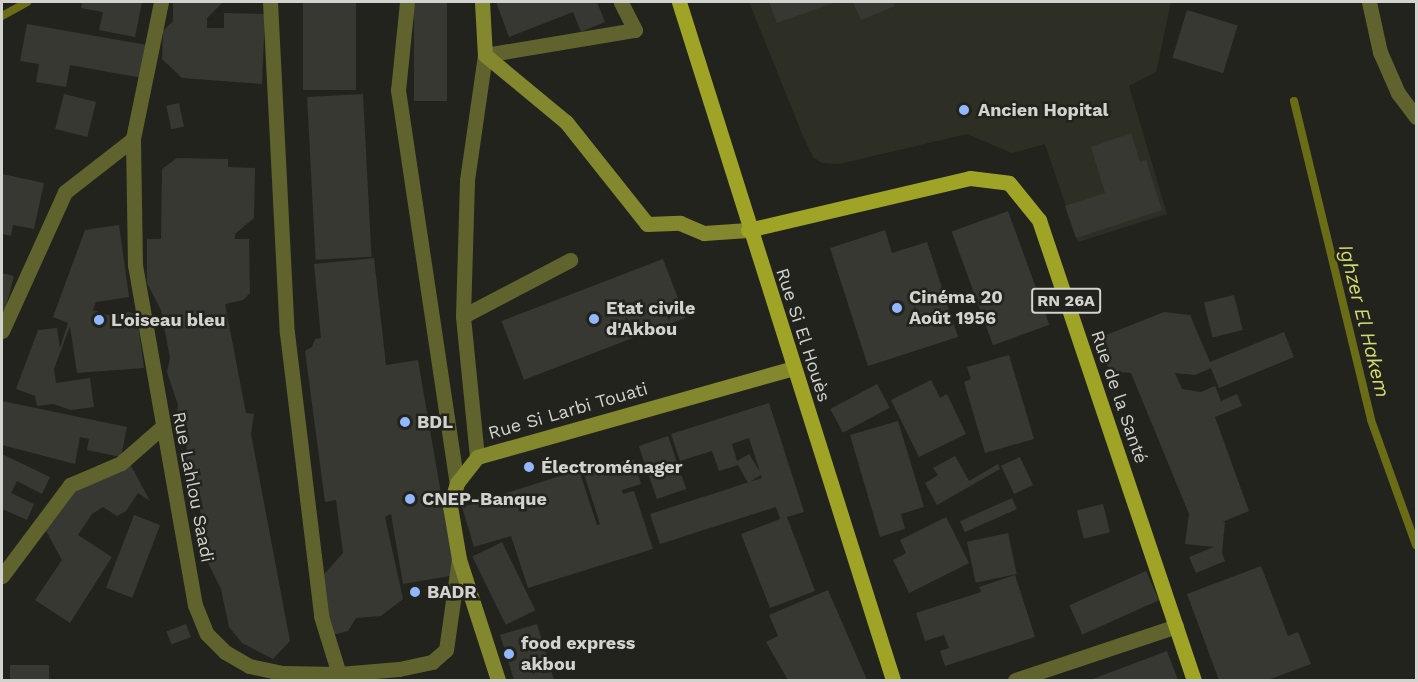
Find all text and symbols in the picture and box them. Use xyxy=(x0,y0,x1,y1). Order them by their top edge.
place label: Ancien Hopital xyxy=(978,99,1108,121)
marker: Ancien Hopital xyxy=(955,101,973,119)
water label: Ighzer El Hakem xyxy=(1333,241,1395,401)
street label: Rue Si El Houès xyxy=(771,265,835,405)
place label: Cinéma 20 Août 1956 xyxy=(909,287,1003,330)
road number: RN 26A xyxy=(1030,288,1102,314)
place label: Etat civile d'Akbou xyxy=(606,298,695,340)
marker: Cinéma 20 Août 1956 xyxy=(890,301,904,315)
place label: L'oiseau bleu xyxy=(111,309,225,331)
marker: Etat civile d'Akbou xyxy=(587,312,601,326)
marker: L'oiseau bleu xyxy=(92,313,106,327)
street label: Rue de la Santé xyxy=(1086,328,1152,466)
street label: Rue Si Larbi Touati xyxy=(486,378,650,444)
street label: Rue Lahlou Saadi xyxy=(168,410,218,564)
place label: BDL xyxy=(417,411,453,433)
marker: BDL xyxy=(398,415,412,429)
place label: Électroménager xyxy=(541,456,682,478)
marker: Électroménager xyxy=(522,460,536,474)
place label: CNEP-Banque xyxy=(422,488,547,510)
marker: CNEP-Banque xyxy=(403,492,417,506)
place label: BADR xyxy=(427,581,477,603)
marker: BADR xyxy=(408,585,422,599)
place label: food express akbou xyxy=(521,633,635,676)
marker: food express akbou xyxy=(502,647,516,661)

